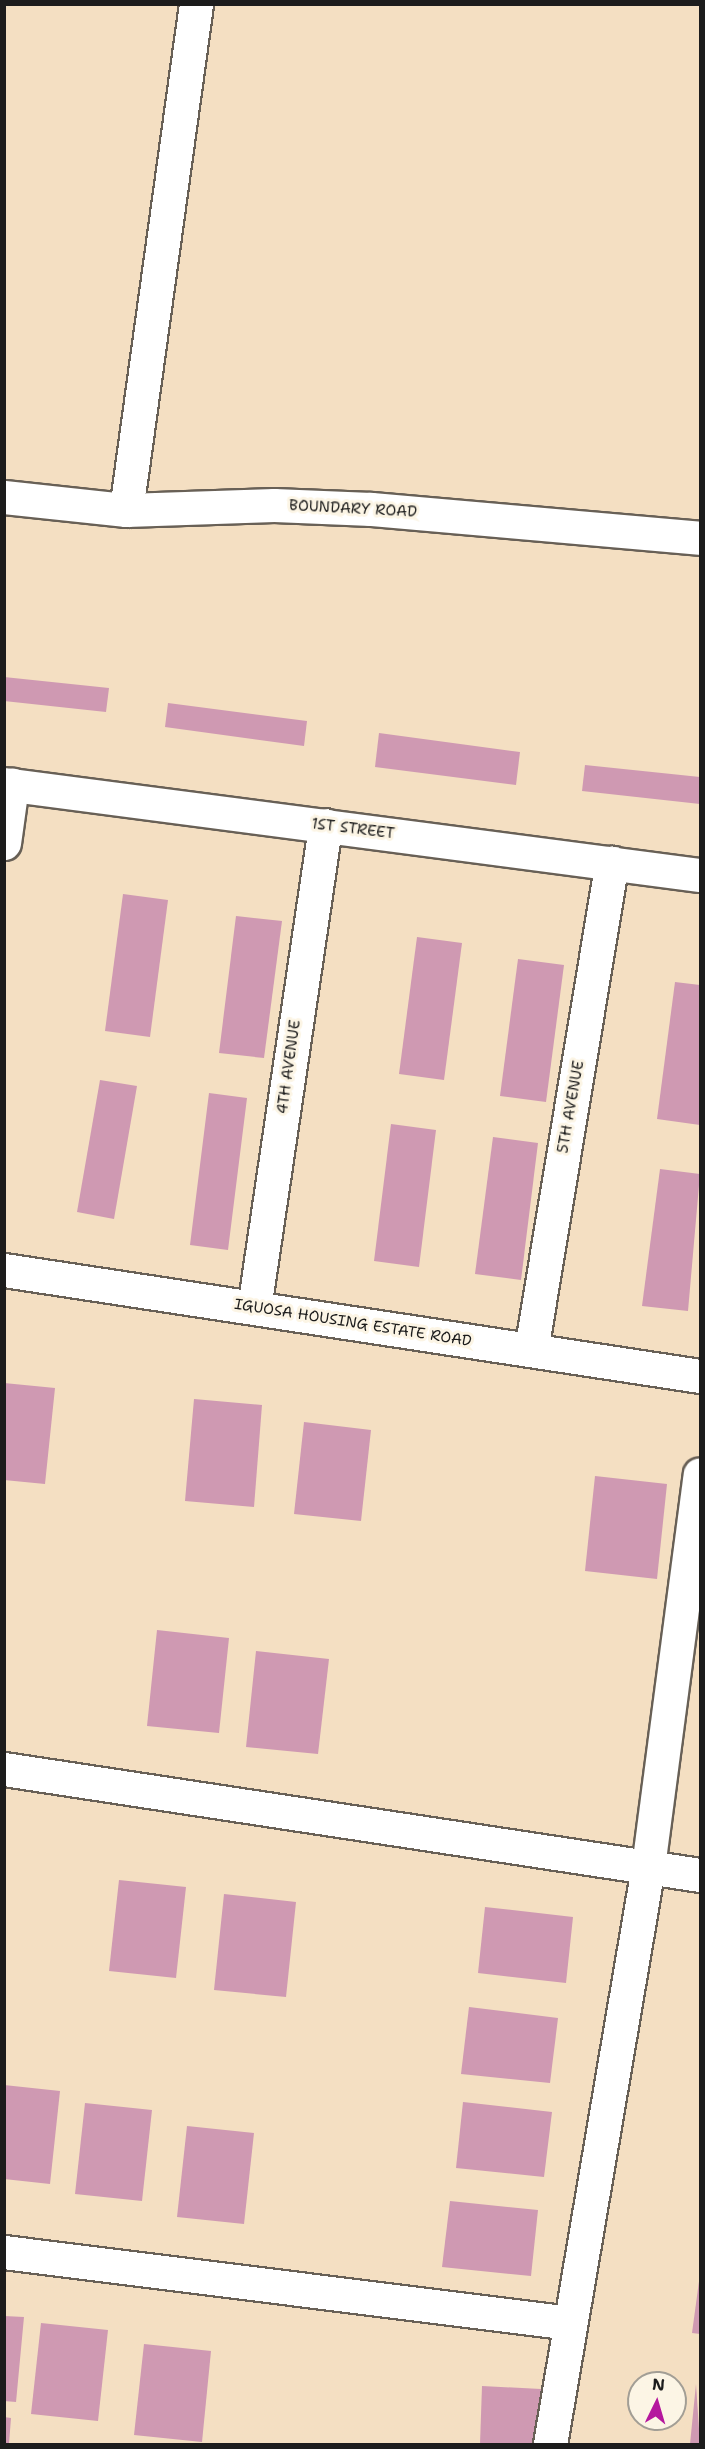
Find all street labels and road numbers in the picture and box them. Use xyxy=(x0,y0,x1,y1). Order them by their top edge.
street label: BOUNDARY ROAD xyxy=(289,497,417,521)
street label: 1ST STREET xyxy=(310,815,396,843)
street label: 4TH AVENUE xyxy=(273,1019,305,1115)
street label: 5TH AVENUE xyxy=(554,1059,588,1155)
street label: IGUOSA HOUSING ESTATE ROAD xyxy=(233,1295,473,1351)

